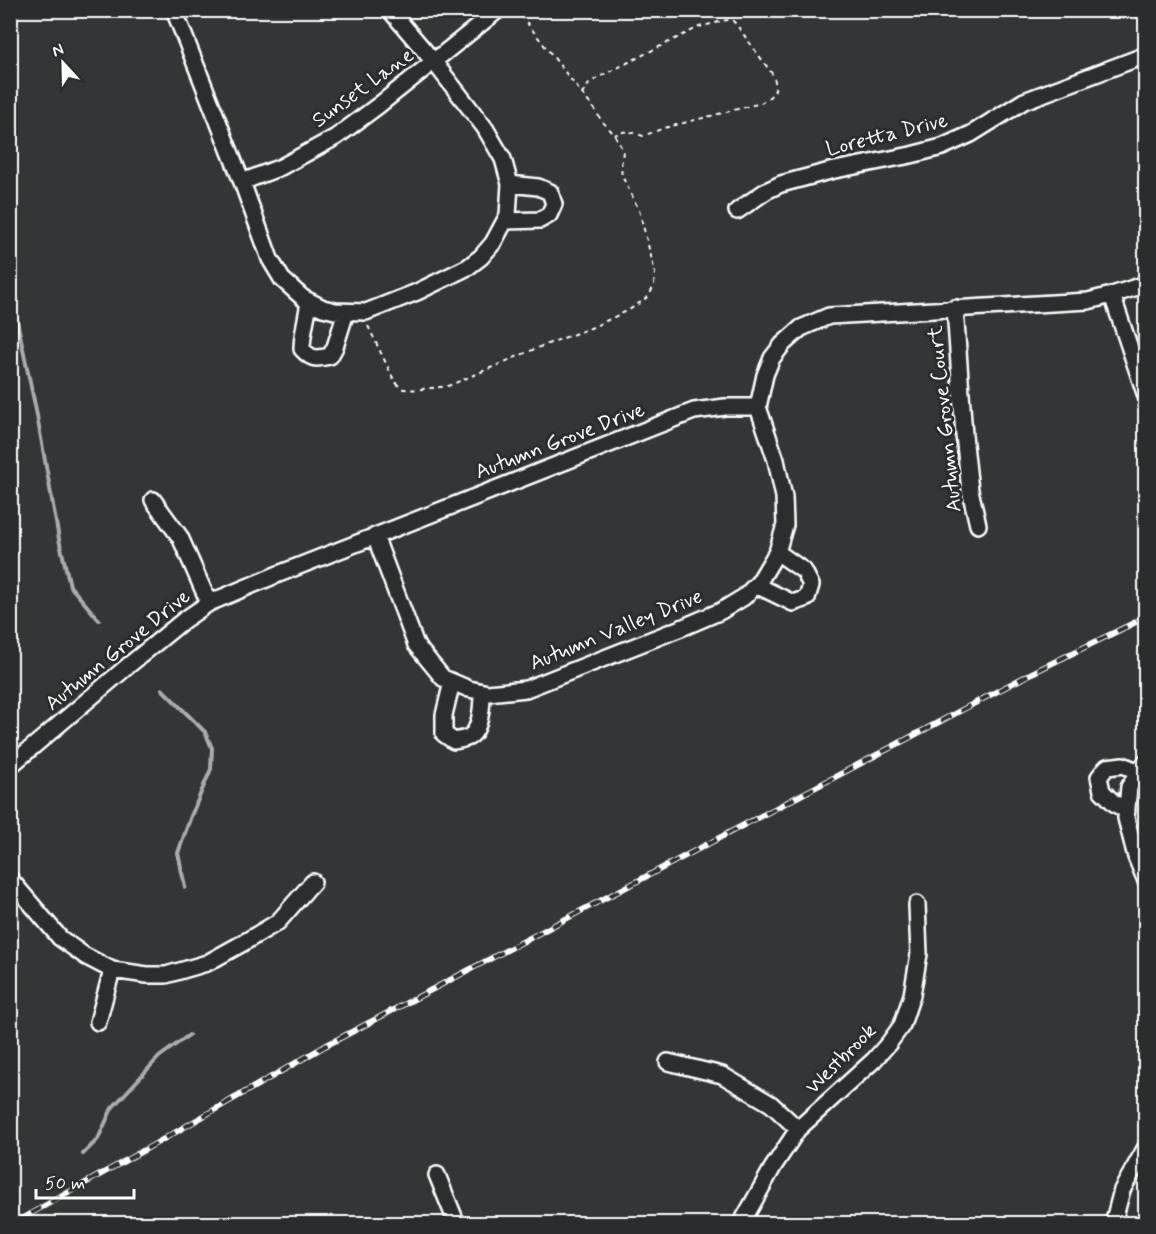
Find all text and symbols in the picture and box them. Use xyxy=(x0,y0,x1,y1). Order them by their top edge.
north arrow xyxy=(33,33,93,93)
text: N xyxy=(49,39,67,62)
street label: Sunset Lane xyxy=(307,42,419,134)
street label: Loretta Drive xyxy=(823,106,951,164)
street label: Autumn Grove Court xyxy=(921,324,969,513)
street label: Autumn Grove Drive xyxy=(471,396,649,486)
street label: Autumn Grove Drive xyxy=(39,583,197,717)
street label: Autumn Valley Drive xyxy=(525,583,707,677)
street label: Westbrook xyxy=(799,1017,883,1101)
scale bar xyxy=(36,1162,134,1200)
text: 50 m xyxy=(45,1172,85,1196)

